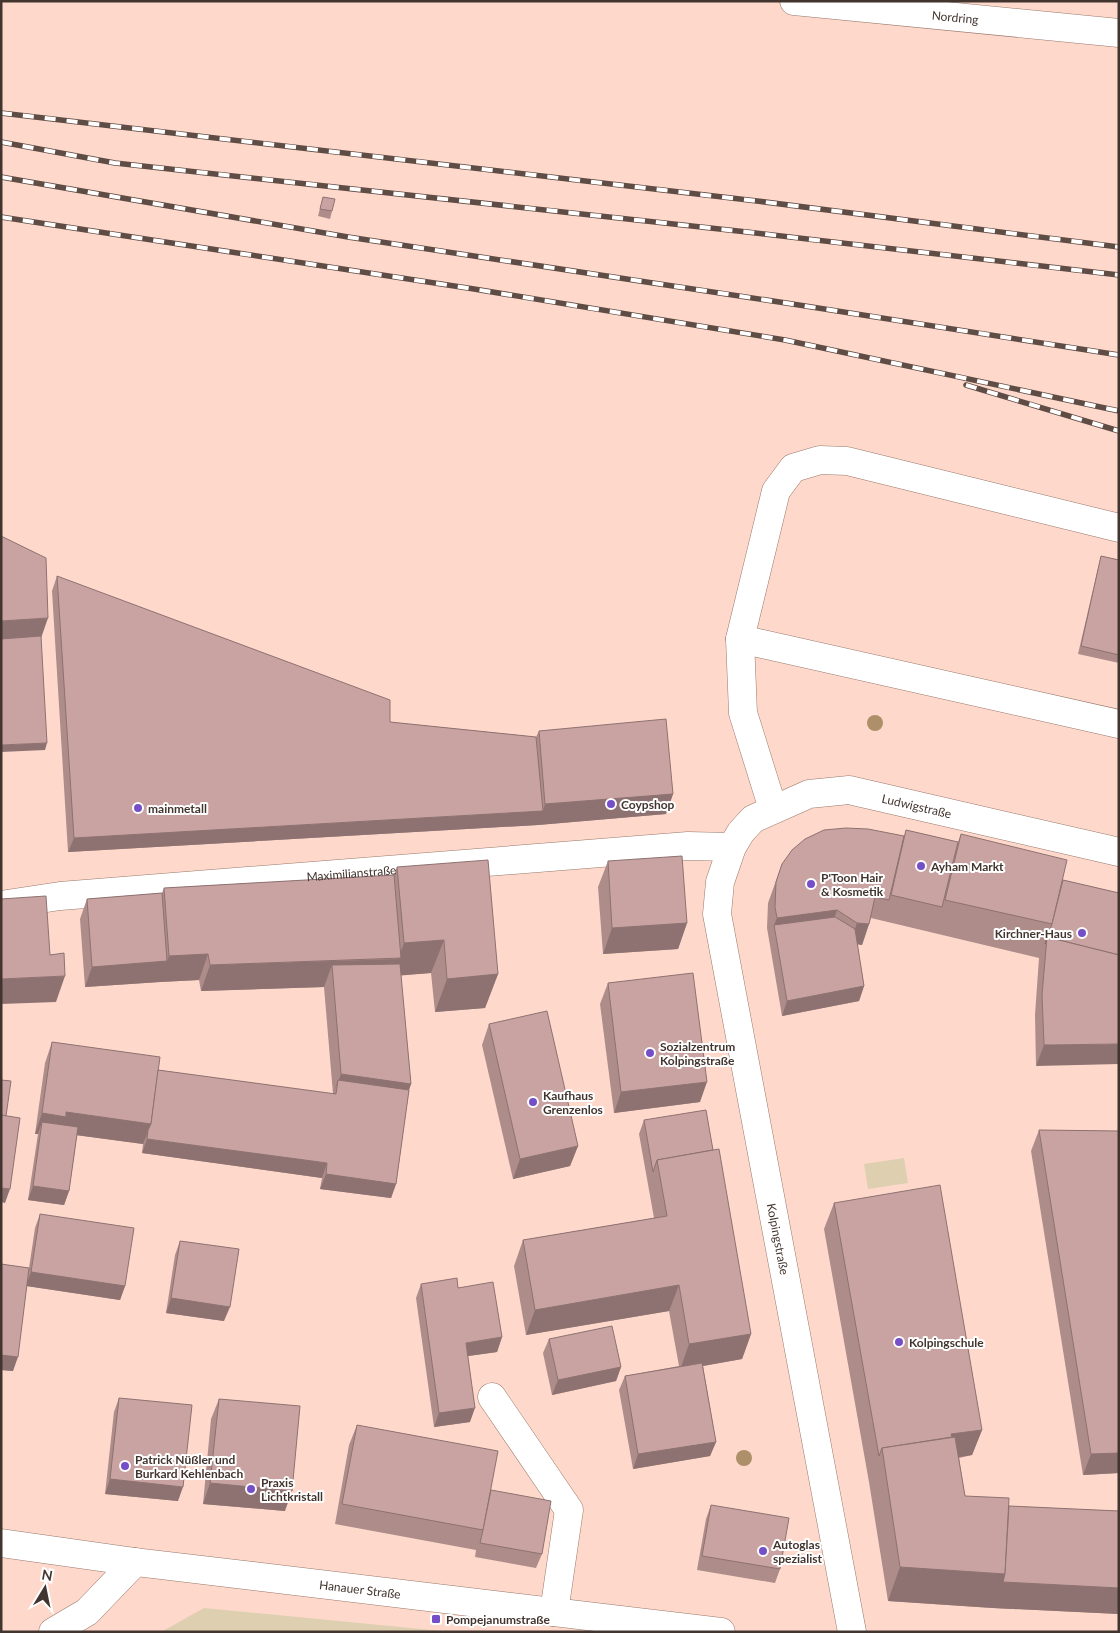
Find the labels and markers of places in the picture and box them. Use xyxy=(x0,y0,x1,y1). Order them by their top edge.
place label: Coypshop xyxy=(621,797,675,812)
marker: Coypshop xyxy=(605,798,617,810)
place label: mainmetall xyxy=(148,801,207,816)
marker: mainmetall xyxy=(132,802,144,814)
place label: Ayham Markt xyxy=(930,859,1004,874)
marker: Ayham Markt xyxy=(915,860,927,872)
place label: P'Toon Hair & Kosmetik xyxy=(821,870,884,899)
marker: P'Toon Hair & Kosmetik xyxy=(805,878,817,890)
place label: Kirchner-Haus xyxy=(995,926,1072,941)
marker: Kirchner-Haus xyxy=(1076,927,1088,939)
place label: Sozialzentrum Kolpingstraße xyxy=(660,1039,735,1068)
marker: Sozialzentrum Kolpingstraße xyxy=(644,1047,656,1059)
place label: Kaufhaus Grenzenlos xyxy=(543,1088,603,1117)
marker: Kaufhaus Grenzenlos xyxy=(527,1096,539,1108)
place label: Kolpingschule xyxy=(909,1335,984,1350)
marker: Kolpingschule xyxy=(893,1336,905,1348)
place label: Patrick Nüßler und Burkard Kehlenbach xyxy=(135,1452,243,1481)
marker: Patrick Nüßler und Burkard Kehlenbach xyxy=(119,1460,131,1472)
place label: Praxis Lichtkristall xyxy=(261,1475,323,1504)
marker: Praxis Lichtkristall xyxy=(245,1483,257,1495)
place label: Autoglas spezialist xyxy=(772,1537,822,1566)
marker: Autoglas spezialist xyxy=(757,1545,769,1557)
place label: Pompejanumstraße xyxy=(446,1612,550,1627)
marker: Pompejanumstraße xyxy=(430,1613,442,1625)

